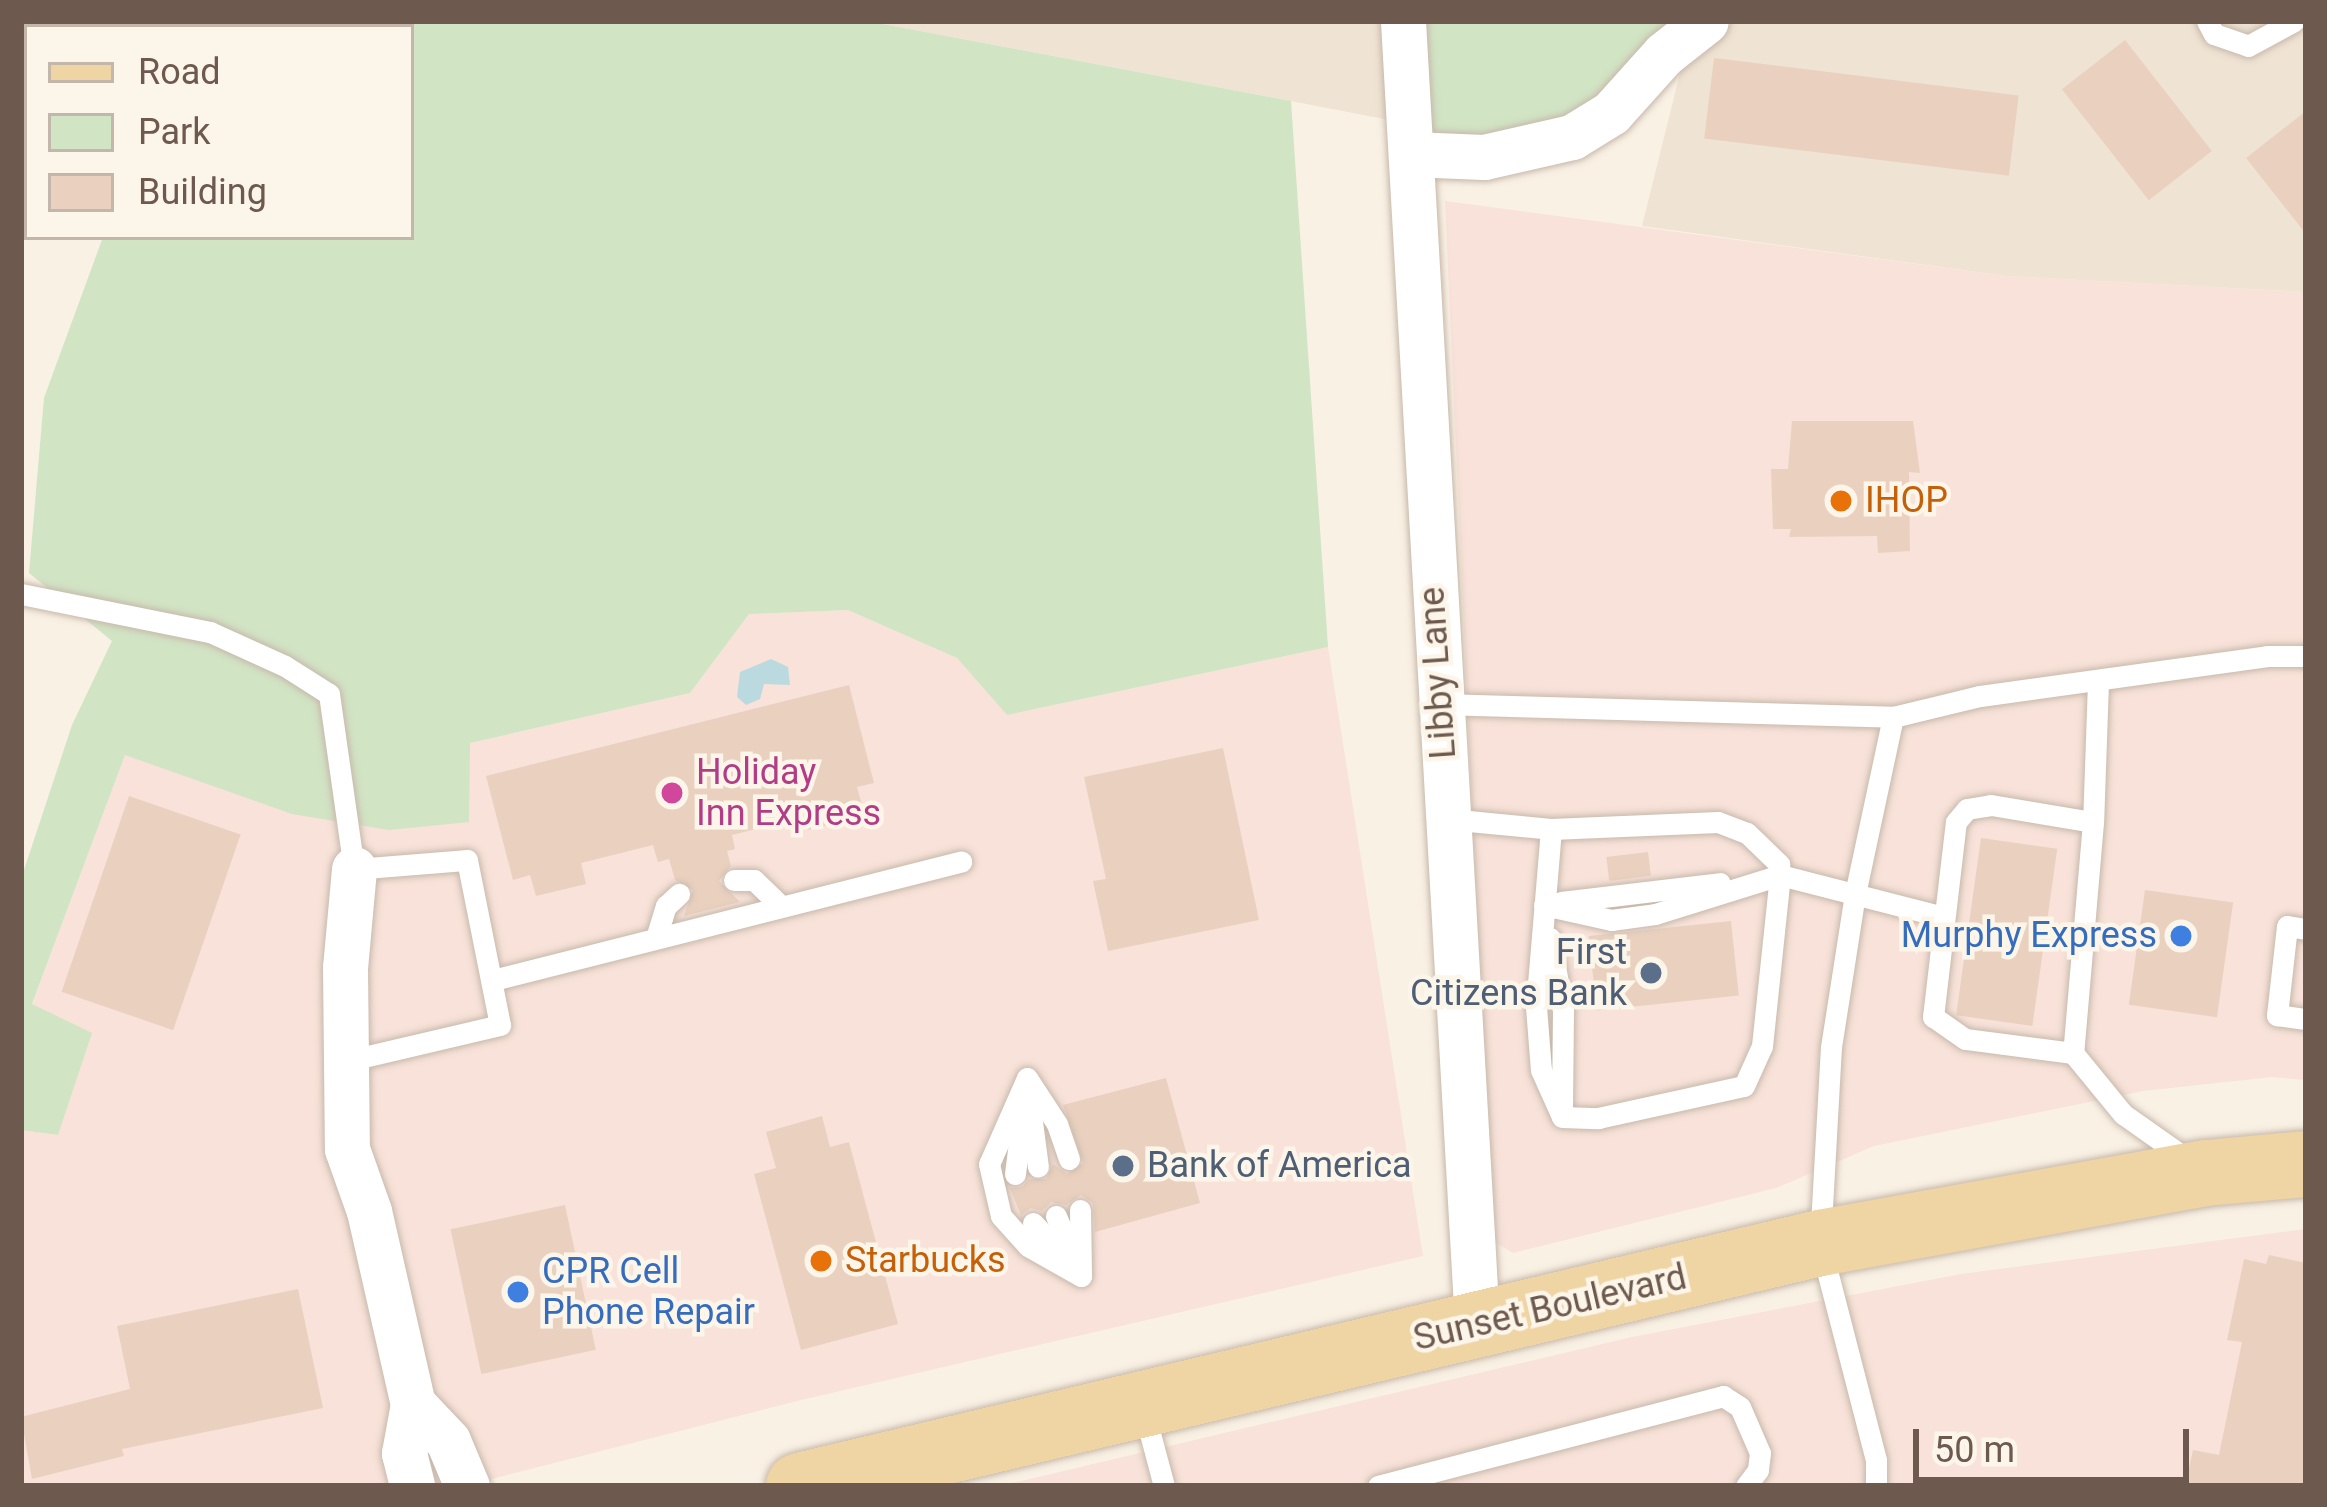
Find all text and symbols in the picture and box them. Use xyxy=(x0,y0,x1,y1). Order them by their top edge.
legend xyxy=(24,24,414,240)
text: Road xyxy=(138,51,221,93)
text: Park xyxy=(138,111,211,153)
text: Building xyxy=(138,171,267,213)
place label: IHOP xyxy=(1865,479,1948,523)
marker: IHOP xyxy=(1828,488,1854,514)
street label: Libby Lane xyxy=(1410,586,1466,760)
place label: Holiday Inn Express xyxy=(696,750,881,835)
marker: Holiday Inn Express xyxy=(659,780,685,806)
place label: Murphy Express xyxy=(1901,914,2157,958)
marker: Murphy Express xyxy=(2168,923,2194,949)
place label: First Citizens Bank xyxy=(1410,930,1627,1015)
marker: First Citizens Bank xyxy=(1638,960,1664,986)
place label: Bank of America xyxy=(1147,1144,1412,1188)
marker: Bank of America xyxy=(1110,1153,1136,1179)
place label: Starbucks xyxy=(845,1239,1006,1283)
marker: Starbucks xyxy=(808,1248,834,1274)
place label: CPR Cell Phone Repair xyxy=(542,1249,755,1334)
street label: Sunset Boulevard xyxy=(1409,1256,1691,1360)
marker: CPR Cell Phone Repair xyxy=(505,1279,531,1305)
scale bar xyxy=(1919,1405,2195,1479)
text: 50 m xyxy=(1934,1429,2015,1471)

